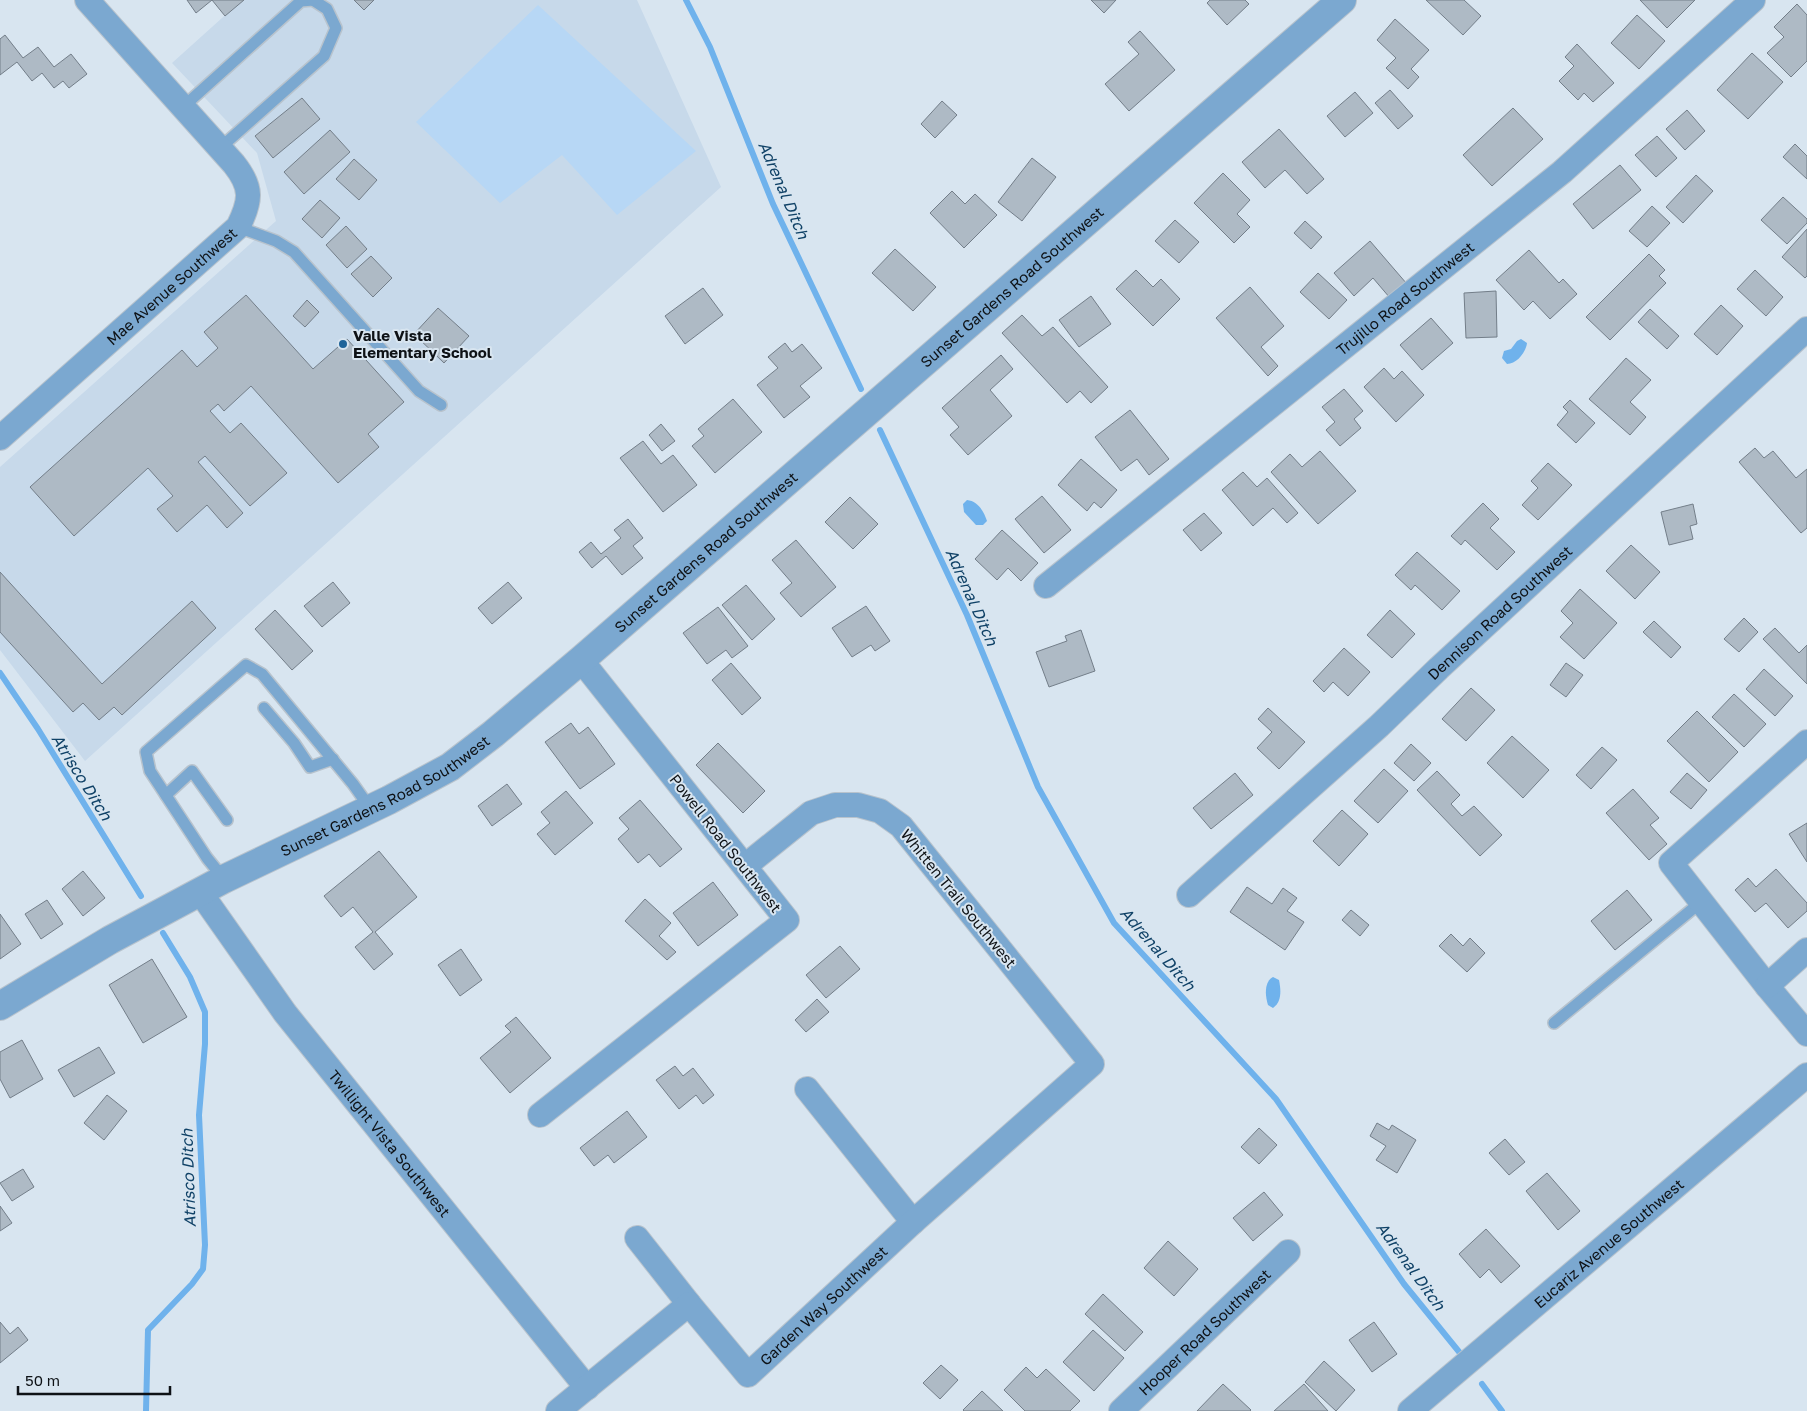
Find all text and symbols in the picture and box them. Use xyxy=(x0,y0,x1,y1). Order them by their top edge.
water label: Adrenal Ditch xyxy=(754,138,814,243)
street label: Sunset Gardens Road Southwest xyxy=(917,202,1107,371)
street label: Mae Avenue Southwest xyxy=(102,224,240,349)
street label: Trujillo Road Southwest xyxy=(1332,238,1477,359)
place label: Valle Vista Elementary School xyxy=(353,326,492,361)
marker: Valle Vista Elementary School xyxy=(337,338,349,350)
street label: Sunset Gardens Road Southwest xyxy=(611,468,801,636)
street label: Dennison Road Southwest xyxy=(1424,541,1575,683)
water label: Adrenal Ditch xyxy=(942,545,1003,650)
water label: Atrisco Ditch xyxy=(47,730,117,825)
street label: Sunset Gardens Road Southwest xyxy=(277,731,493,860)
street label: Powell Road Southwest xyxy=(666,770,786,916)
street label: Whitten Trail Southwest xyxy=(897,825,1021,971)
water label: Adrenal Ditch xyxy=(1116,903,1200,996)
street label: Twillight Vista Southwest xyxy=(325,1066,454,1220)
water label: Atrisco Ditch xyxy=(176,1127,200,1227)
street label: Eucariz Avenue Southwest xyxy=(1530,1175,1687,1311)
water label: Adrenal Ditch xyxy=(1372,1218,1450,1315)
street label: Garden Way Southwest xyxy=(756,1242,891,1369)
street label: Hooper Road Southwest xyxy=(1135,1265,1274,1399)
scale bar xyxy=(18,1364,170,1396)
text: 50 m xyxy=(25,1371,60,1389)

